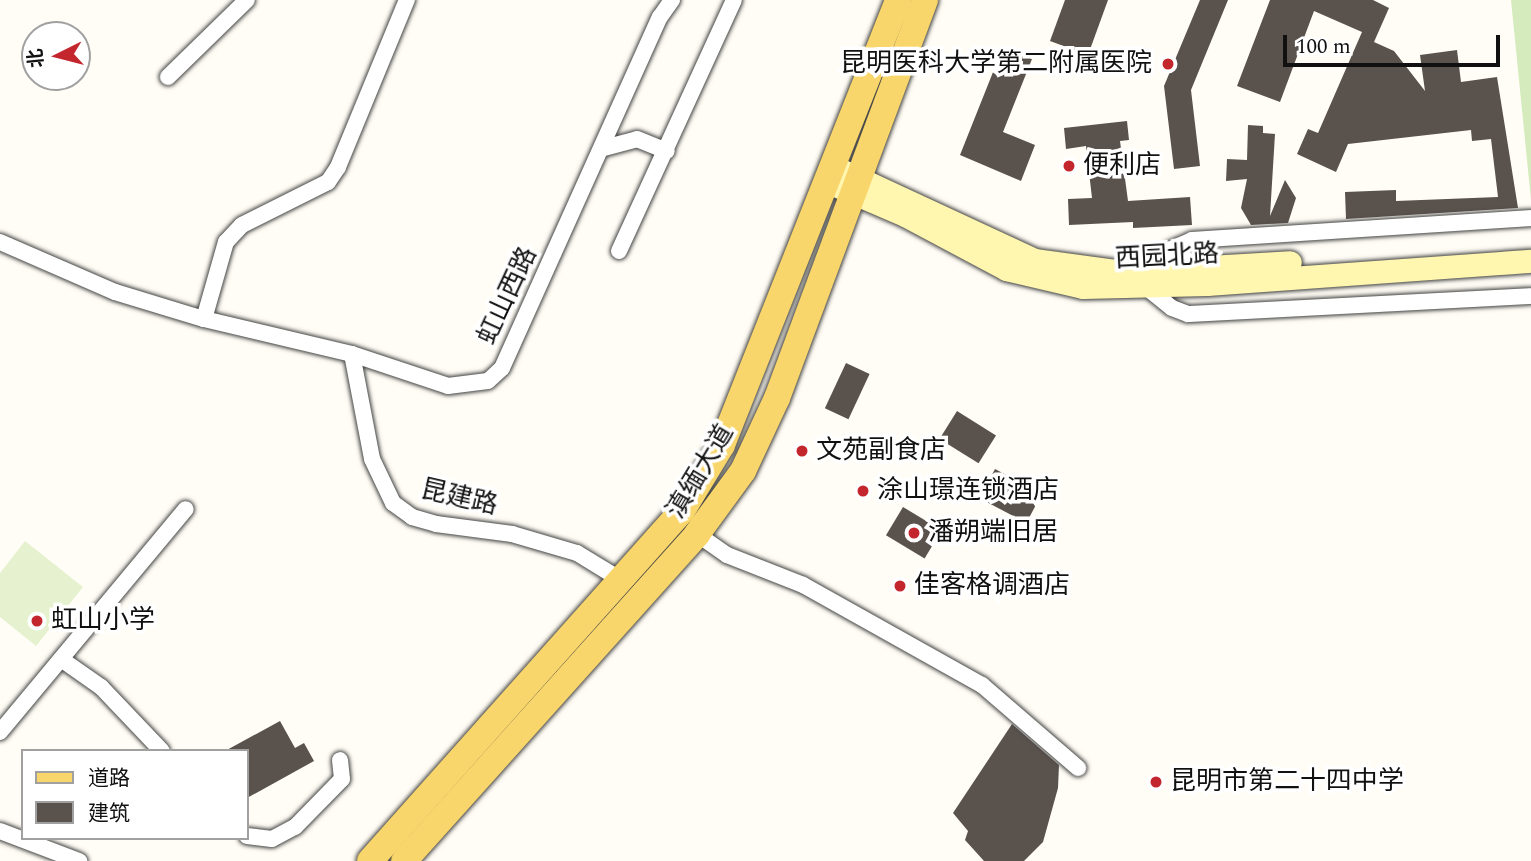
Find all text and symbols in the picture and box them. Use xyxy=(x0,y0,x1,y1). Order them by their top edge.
north arrow xyxy=(21,21,91,91)
scale bar xyxy=(1286,21,1503,65)
text: 100 m xyxy=(1296,31,1351,63)
text: 北 xyxy=(21,47,52,69)
place label: 昆明医科大学第二附属医院 xyxy=(840,48,1152,80)
marker: 昆明医科大学第二附属医院 xyxy=(1158,54,1178,74)
place label: 便利店 xyxy=(1083,150,1161,182)
marker: 便利店 xyxy=(1061,158,1077,174)
street label: 西园北路 xyxy=(1114,239,1220,275)
street label: 虹山西路 xyxy=(472,242,544,350)
street label: 滇缅大道 xyxy=(661,419,741,525)
place label: 文苑副食店 xyxy=(816,435,946,467)
marker: 文苑副食店 xyxy=(794,443,810,459)
street label: 昆建路 xyxy=(417,474,501,522)
place label: 涂山璟连锁酒店 xyxy=(877,475,1059,507)
marker: 涂山璟连锁酒店 xyxy=(855,483,871,499)
place label: 潘朔端旧居 xyxy=(928,517,1058,549)
marker: 潘朔端旧居 xyxy=(906,525,922,541)
place label: 佳客格调酒店 xyxy=(914,570,1070,602)
marker: 佳客格调酒店 xyxy=(892,578,908,594)
place label: 虹山小学 xyxy=(51,605,155,637)
marker: 虹山小学 xyxy=(29,613,45,629)
legend xyxy=(21,749,248,840)
text: 道路 xyxy=(88,763,130,795)
place label: 昆明市第二十四中学 xyxy=(1170,766,1404,798)
marker: 昆明市第二十四中学 xyxy=(1148,774,1164,790)
text: 建筑 xyxy=(88,798,130,830)

